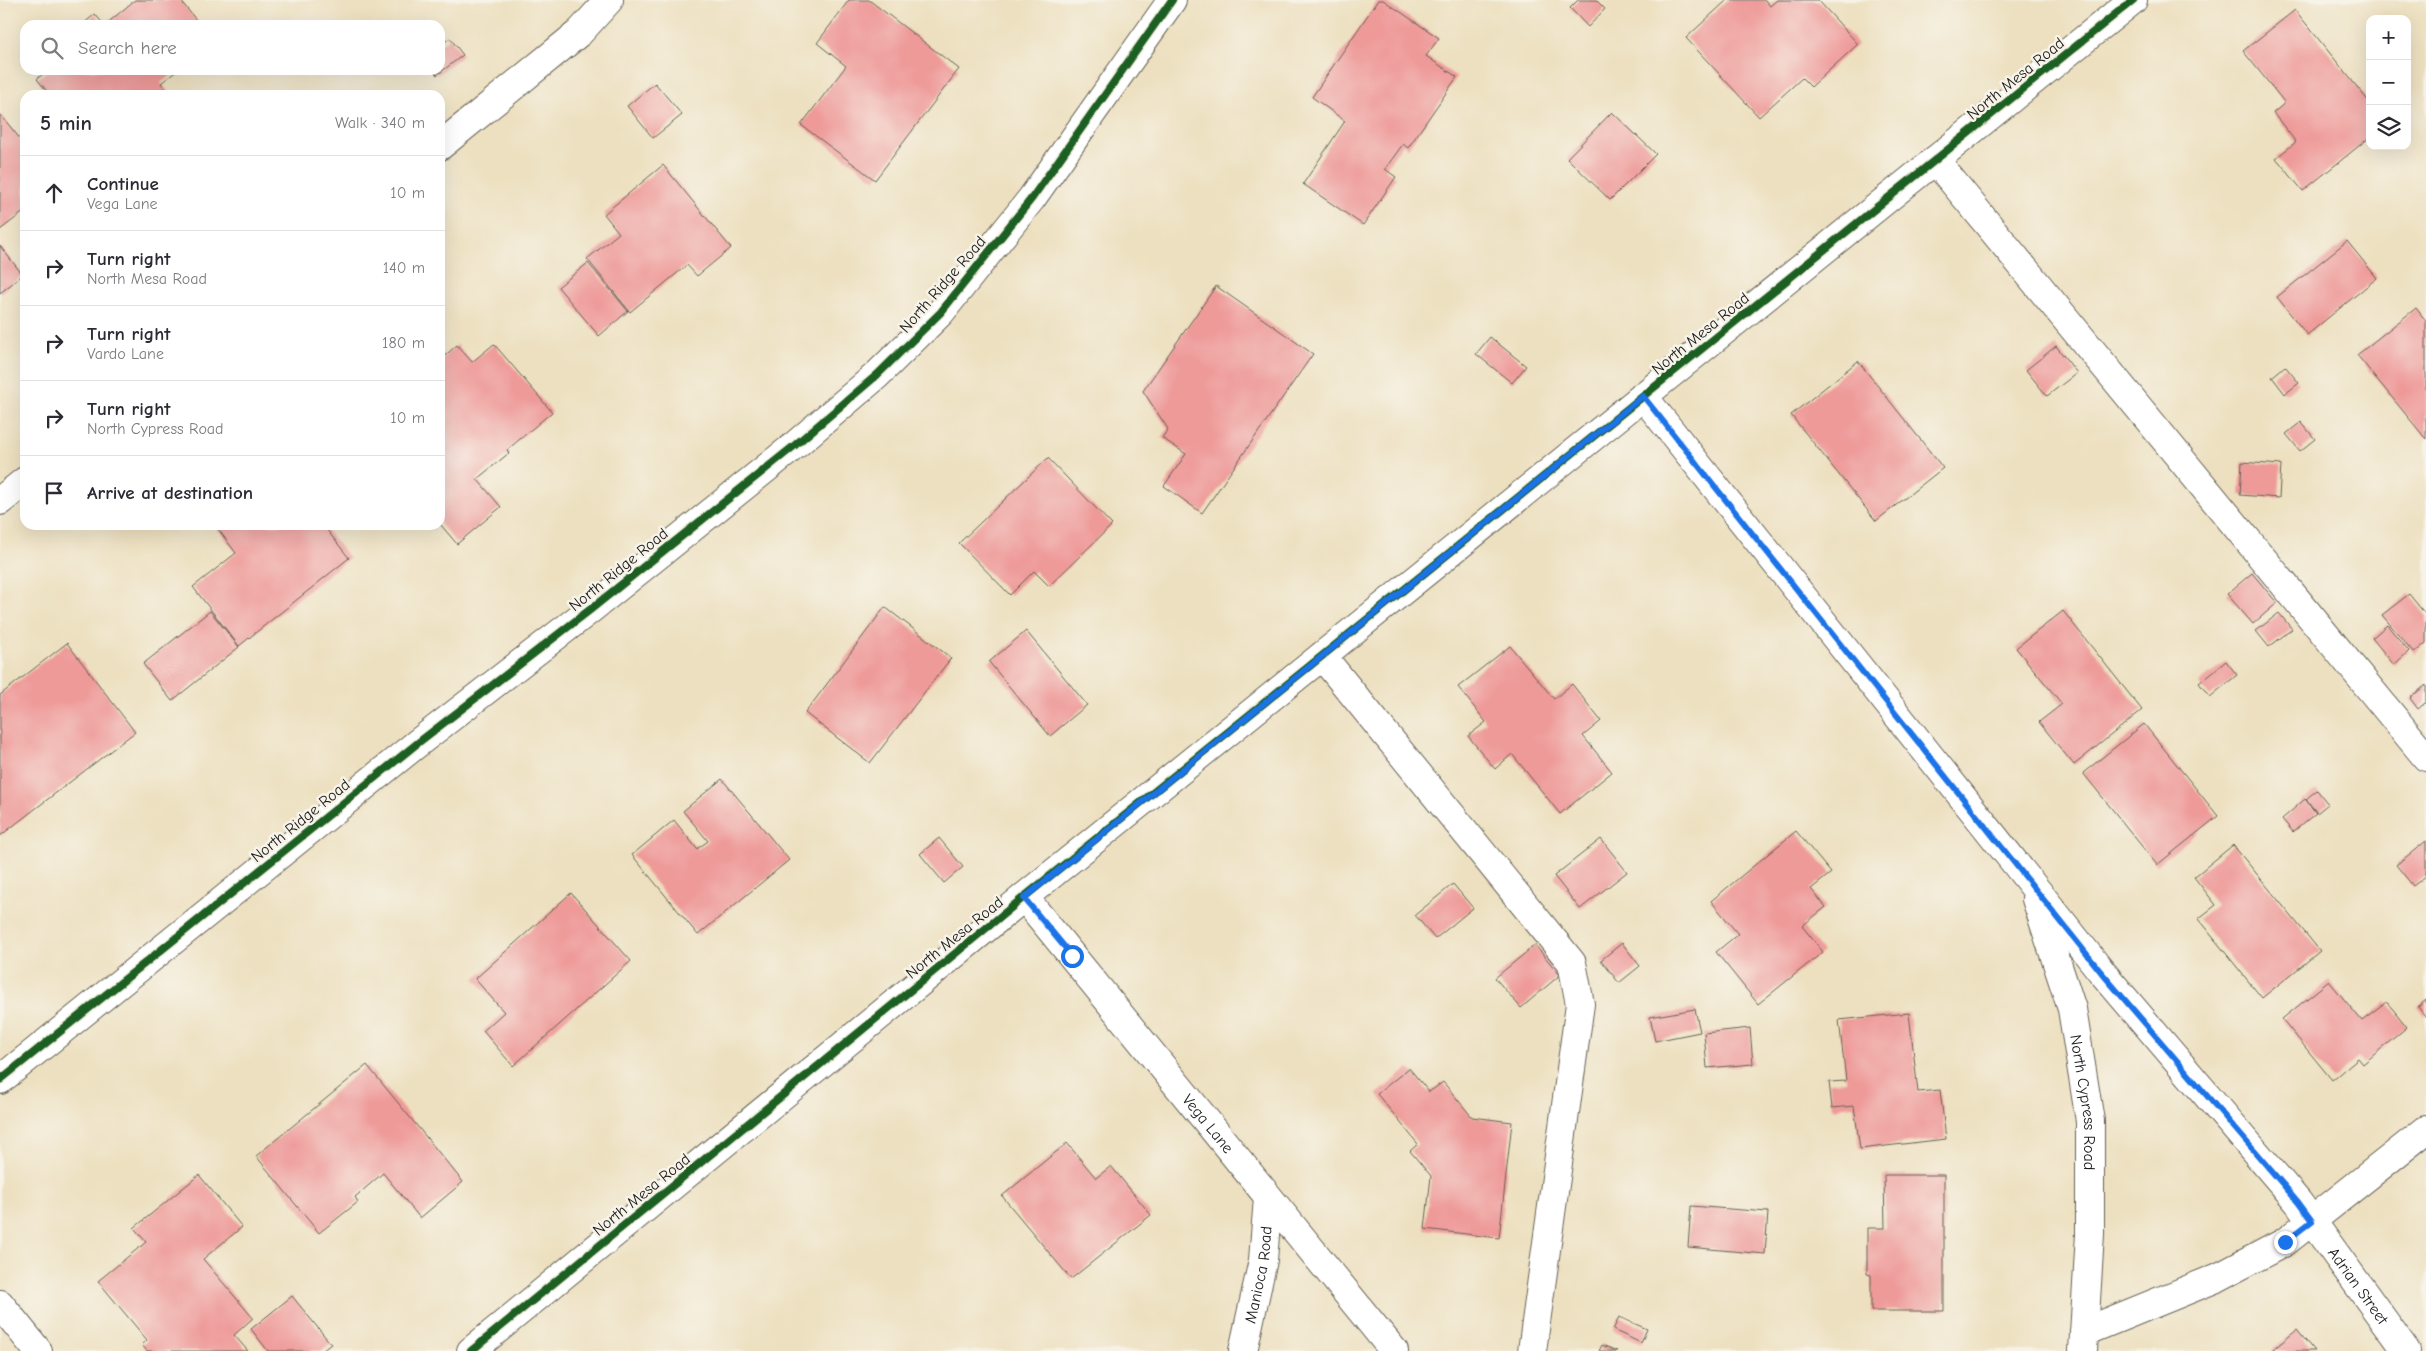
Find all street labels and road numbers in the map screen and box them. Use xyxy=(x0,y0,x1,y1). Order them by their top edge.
street label: North Mesa Road xyxy=(1963,34,2068,124)
street label: North Ridge Road xyxy=(896,233,990,337)
street label: North Mesa Road xyxy=(1648,289,1753,379)
street label: North Ridge Road xyxy=(566,524,672,615)
street label: North Ridge Road xyxy=(248,775,354,866)
street label: North Mesa Road xyxy=(902,893,1007,983)
street label: North Cypress Road xyxy=(2066,1033,2098,1170)
street label: Vega Lane xyxy=(1178,1091,1237,1157)
street label: North Mesa Road xyxy=(589,1150,694,1240)
street label: Manioca Road xyxy=(1241,1225,1276,1325)
street label: Adrian Street xyxy=(2324,1244,2392,1328)

